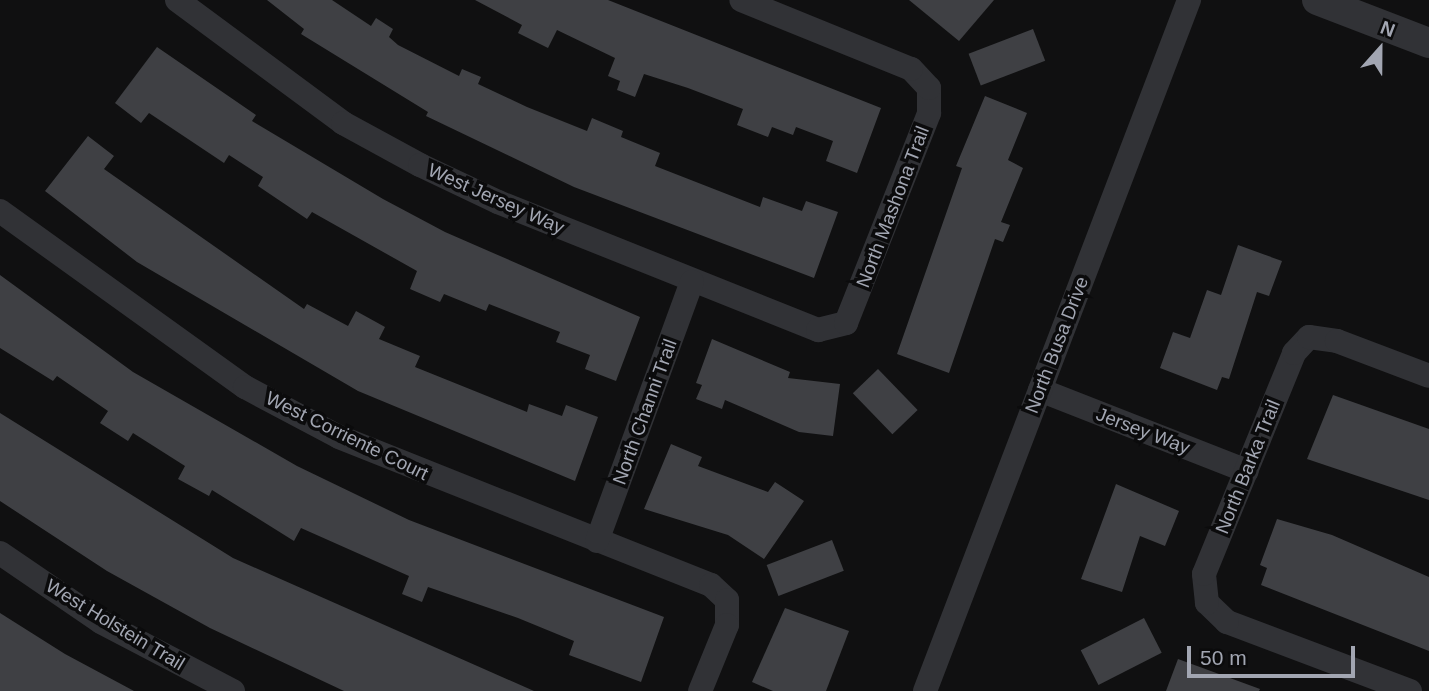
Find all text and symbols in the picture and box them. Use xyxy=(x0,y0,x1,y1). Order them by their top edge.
north arrow xyxy=(1345,14,1415,84)
text: N xyxy=(1378,17,1398,41)
street label: North Mashona Trail xyxy=(852,123,934,291)
street label: West Jersey Way xyxy=(424,159,568,239)
street label: North Busa Drive xyxy=(1020,273,1094,417)
street label: North Channi Trail xyxy=(608,336,682,488)
street label: West Corriente Court xyxy=(262,387,432,485)
street label: North Barka Trail xyxy=(1211,396,1285,538)
street label: Jersey Way xyxy=(1093,403,1193,459)
street label: West Holstein Trail xyxy=(41,574,189,676)
scale bar xyxy=(1191,632,1359,676)
text: 50 m xyxy=(1200,646,1247,669)

